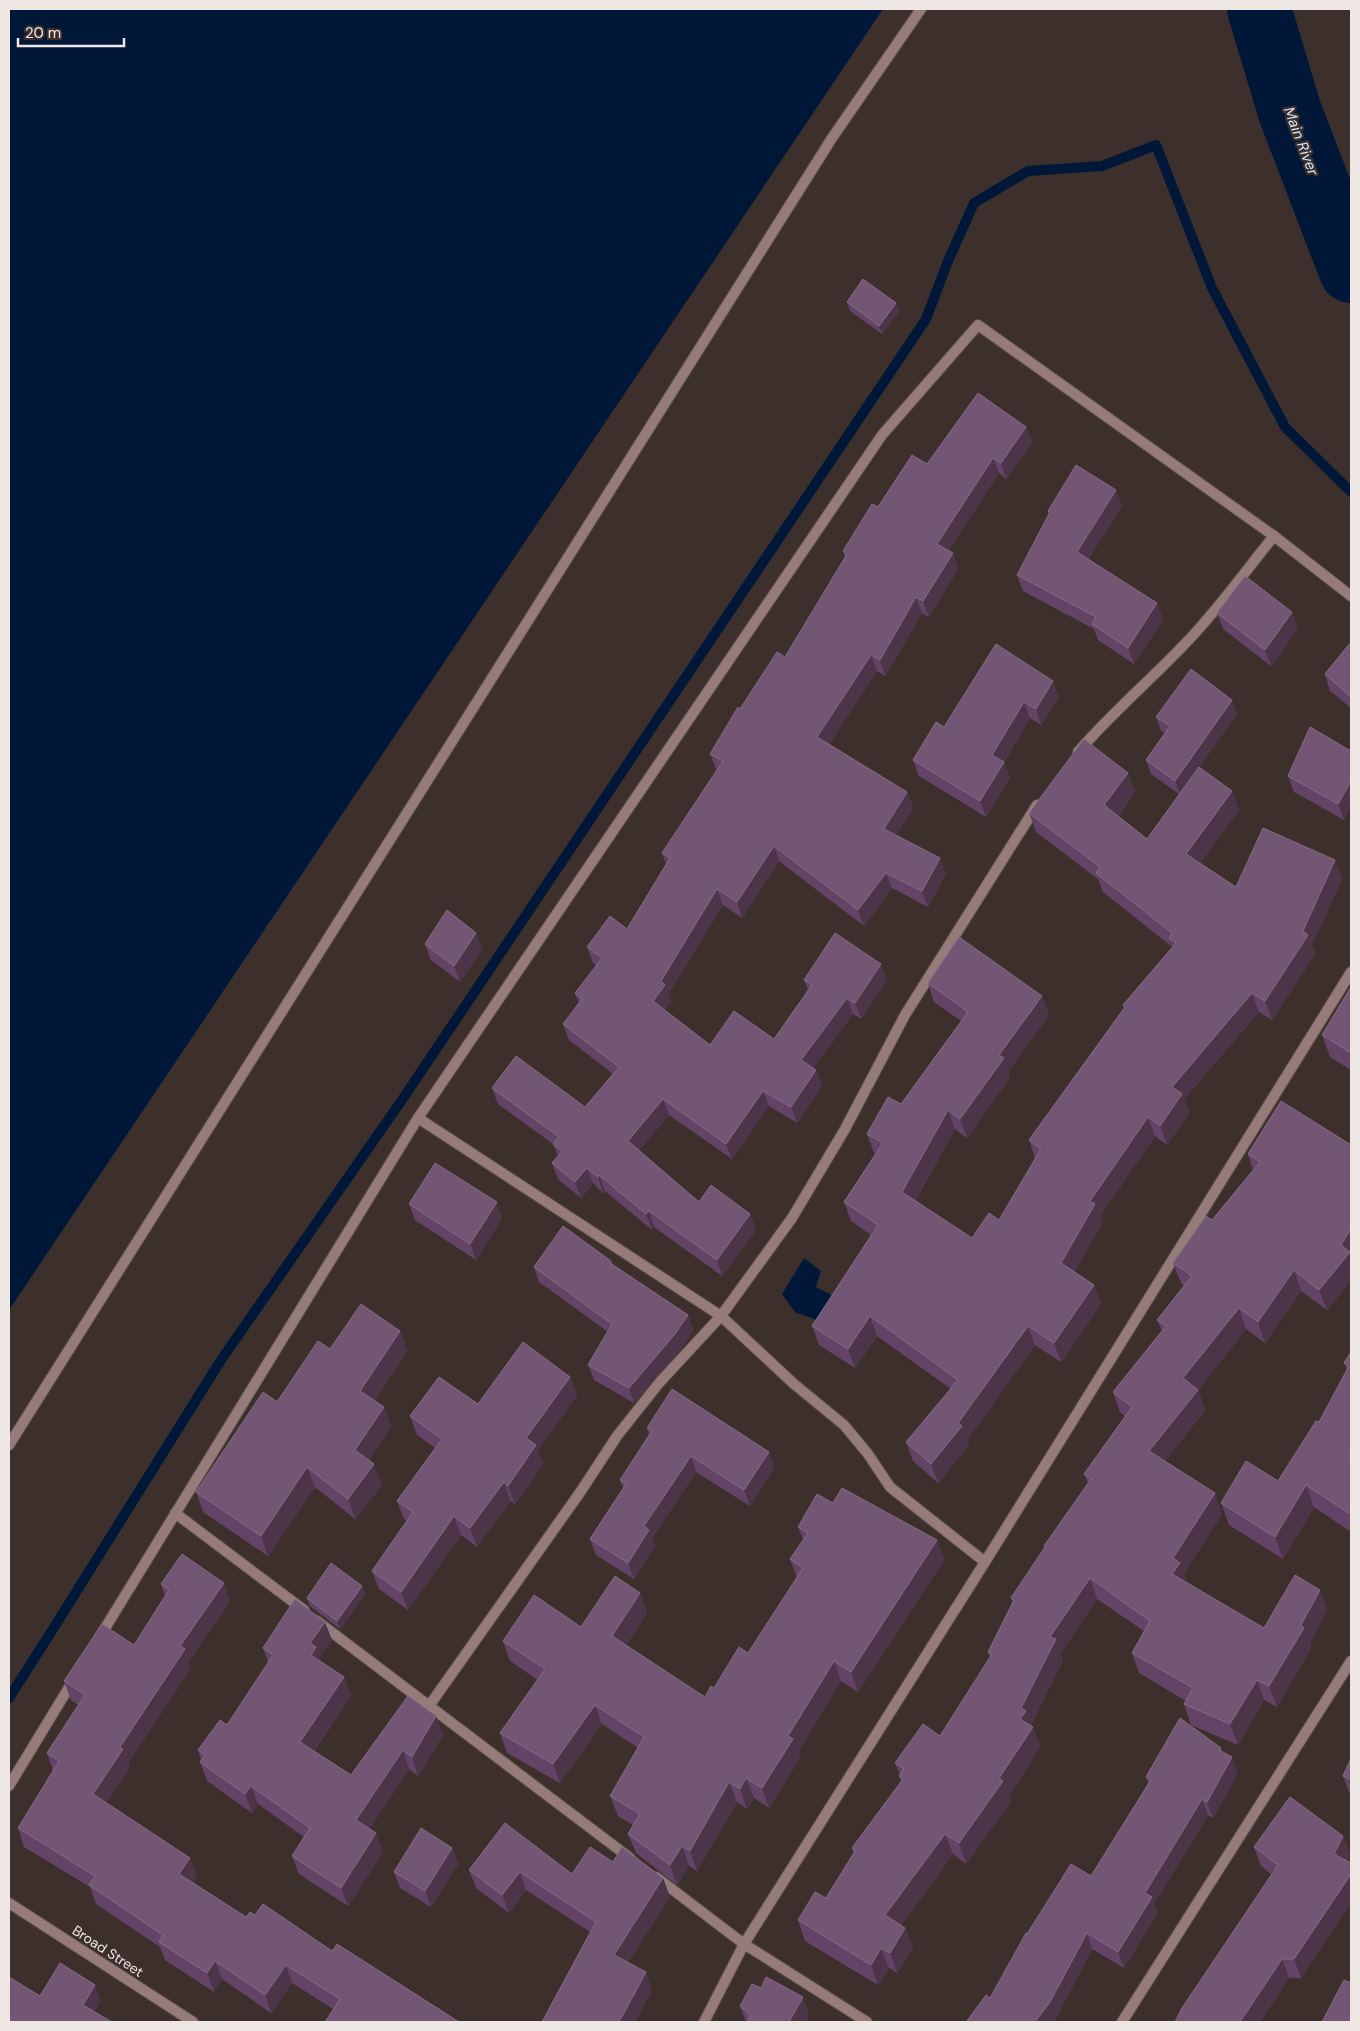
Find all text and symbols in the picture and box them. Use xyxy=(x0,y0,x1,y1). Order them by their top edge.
scale bar xyxy=(18,15,124,47)
text: 20 m xyxy=(25,23,61,43)
water label: Main River xyxy=(1279,104,1323,179)
street label: Broad Street xyxy=(69,1921,147,1981)

